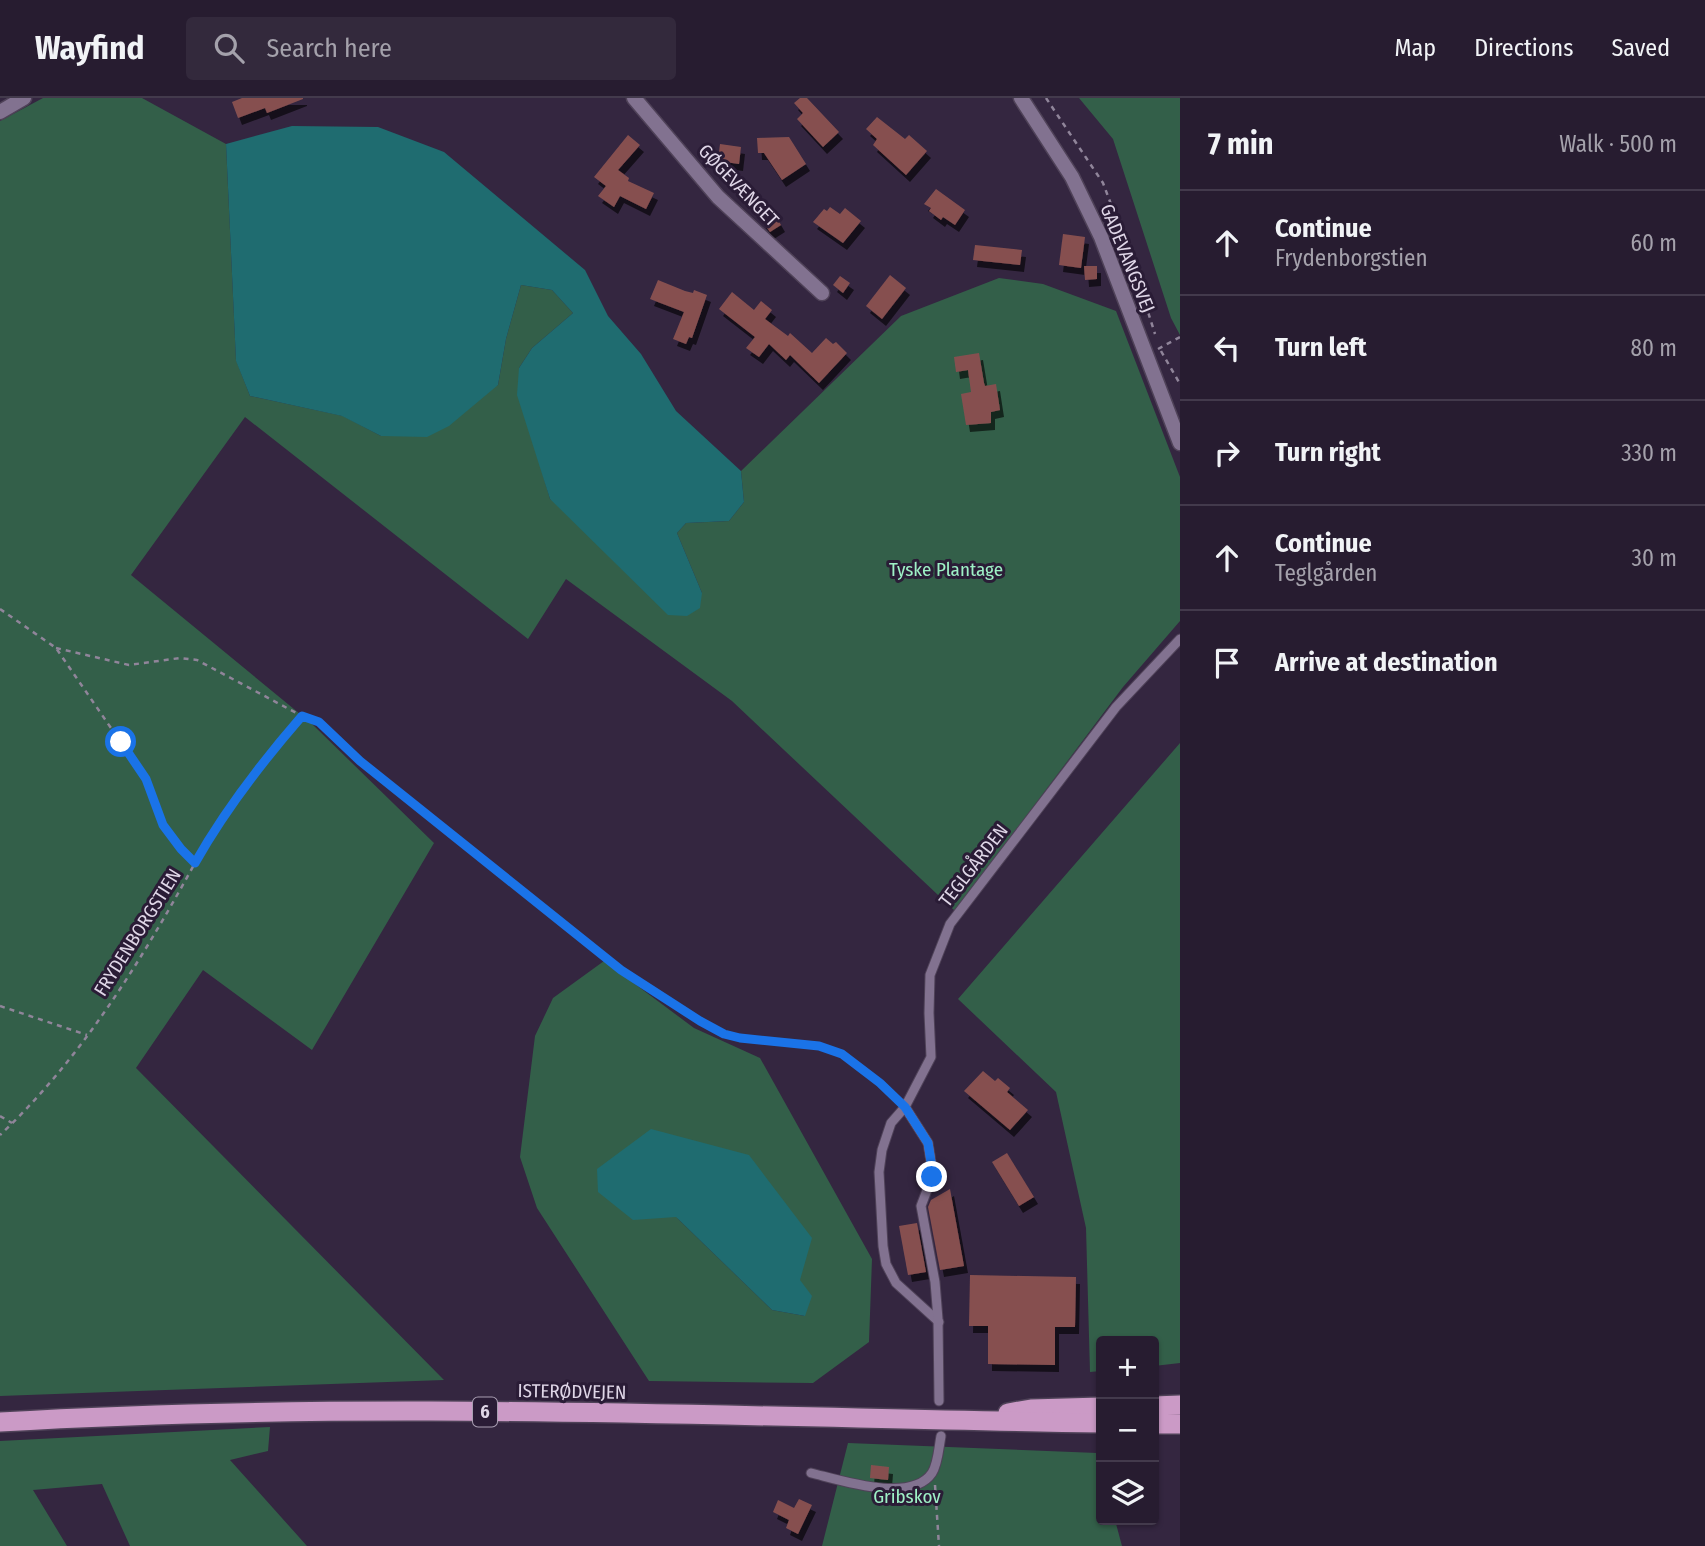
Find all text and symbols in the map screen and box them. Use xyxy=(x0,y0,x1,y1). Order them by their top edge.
search box xyxy=(186,17,676,80)
text: Wayfind xyxy=(35,28,144,68)
icon: search xyxy=(210,29,248,67)
text: Search here xyxy=(266,33,392,64)
text: Map xyxy=(1395,34,1436,62)
text: Directions xyxy=(1474,34,1573,62)
text: Saved xyxy=(1611,34,1670,62)
text: 7 min xyxy=(1208,126,1273,162)
text: Walk · 500 m xyxy=(1559,130,1677,158)
street label: GØGEVÆNGET xyxy=(694,139,784,232)
street label: GADEVANGSVEJ xyxy=(1095,200,1160,316)
text: Continue xyxy=(1275,213,1372,244)
icon: ahead xyxy=(1208,224,1246,262)
text: 60 m xyxy=(1631,229,1677,257)
text: Frydenborgstien xyxy=(1275,244,1428,272)
icon: left xyxy=(1208,329,1246,367)
text: Turn left xyxy=(1275,332,1367,363)
text: 80 m xyxy=(1630,334,1677,362)
icon: right xyxy=(1208,434,1246,472)
text: Turn right xyxy=(1275,437,1381,468)
text: 330 m xyxy=(1621,439,1677,467)
text: Continue xyxy=(1275,528,1372,559)
icon: ahead xyxy=(1208,539,1246,577)
text: 30 m xyxy=(1632,544,1677,572)
park label: Tyske Plantage xyxy=(889,558,1003,581)
text: Teglgården xyxy=(1275,559,1377,587)
icon: arrive xyxy=(1208,644,1246,682)
text: Arrive at destination xyxy=(1275,647,1498,678)
route start xyxy=(105,726,136,757)
street label: TEGLGÅRDEN xyxy=(934,819,1013,911)
street label: FRYDENBORGSTIEN xyxy=(89,864,186,1000)
route end xyxy=(916,1161,947,1192)
map controls xyxy=(1096,1336,1159,1525)
button: + xyxy=(1096,1336,1159,1399)
street label: ISTERØDVEJEN xyxy=(517,1379,627,1404)
road number: 6 xyxy=(473,1398,497,1427)
button: − xyxy=(1096,1399,1159,1462)
button: layers xyxy=(1096,1462,1159,1525)
park label: Gribskov xyxy=(873,1485,941,1508)

